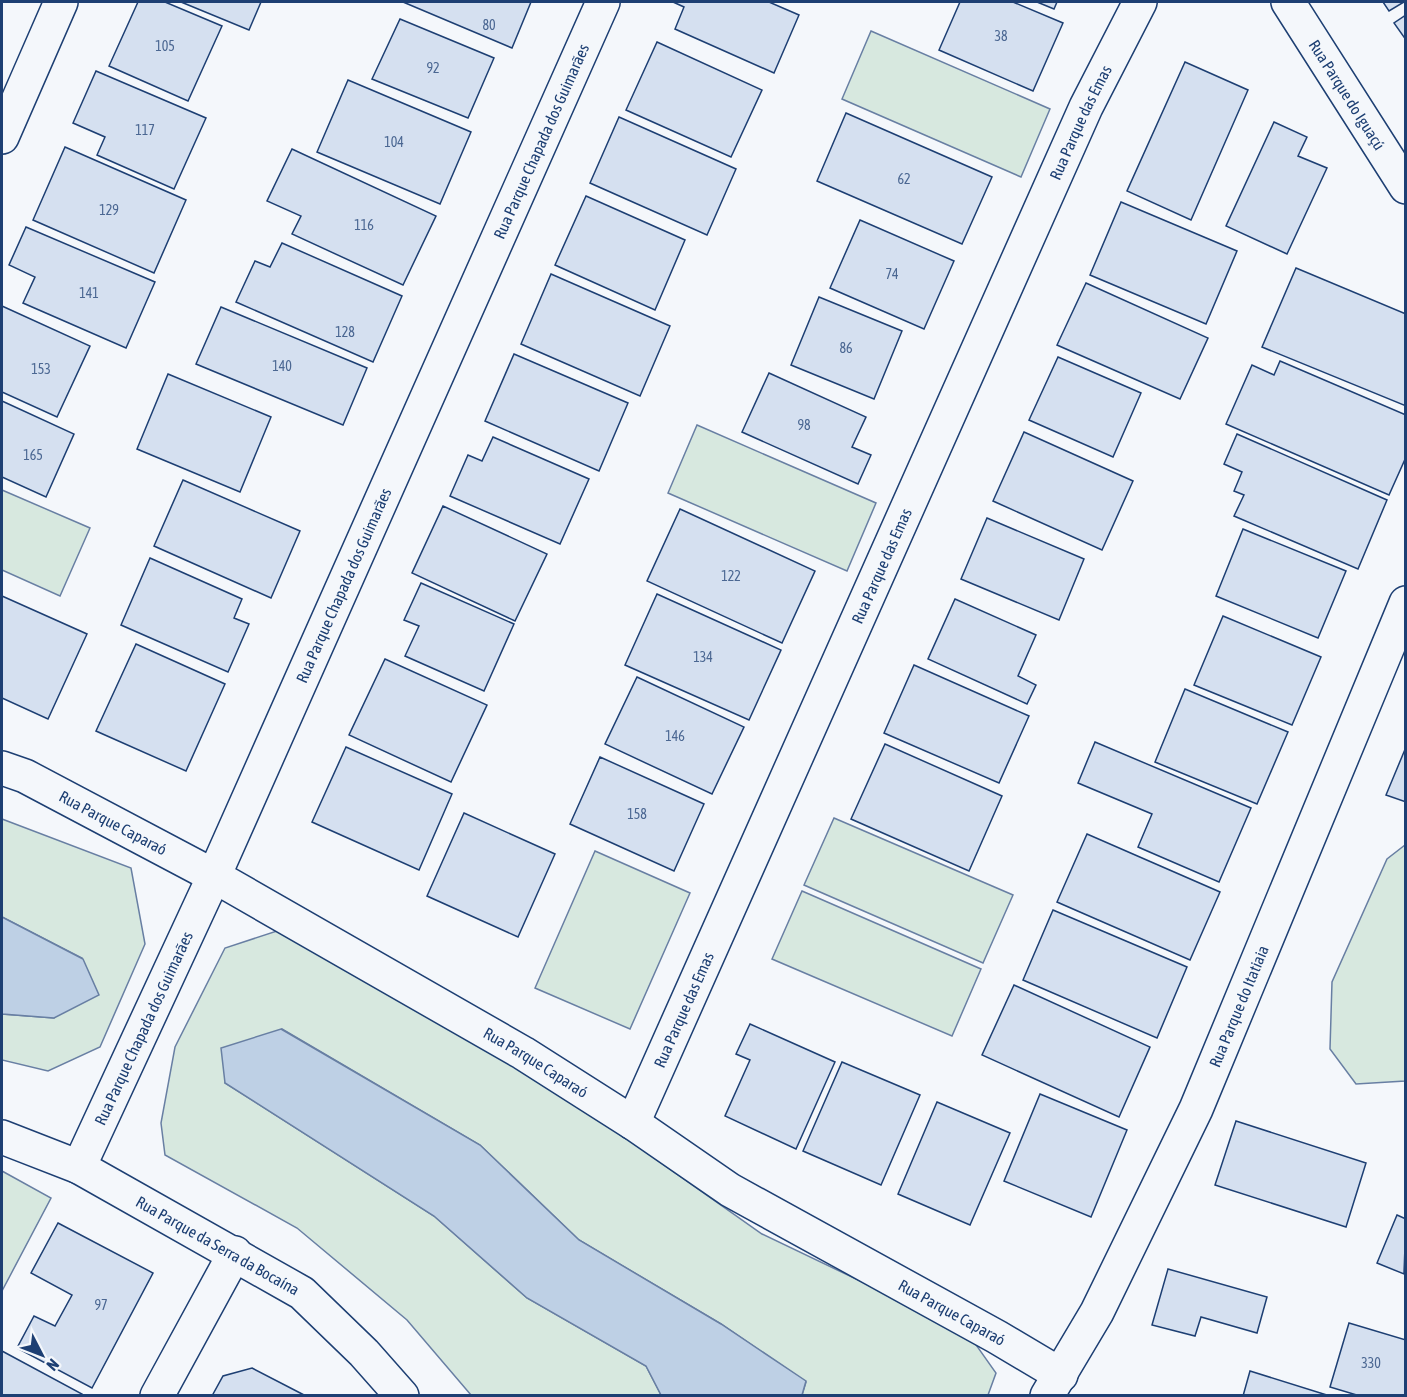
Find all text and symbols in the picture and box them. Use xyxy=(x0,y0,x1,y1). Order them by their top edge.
house number: 80 xyxy=(482,17,496,33)
house number: 38 xyxy=(994,28,1008,44)
street label: Rua Parque do Iguaçú xyxy=(1305,36,1389,153)
house number: 105 xyxy=(155,38,175,54)
street label: Rua Parque Chapada dos Guimarães xyxy=(490,41,592,241)
house number: 92 xyxy=(426,60,440,76)
street label: Rua Parque das Emas xyxy=(1046,62,1115,182)
house number: 117 xyxy=(135,122,155,138)
house number: 104 xyxy=(384,134,404,150)
house number: 62 xyxy=(897,171,911,187)
house number: 129 xyxy=(99,202,119,218)
house number: 116 xyxy=(354,217,374,233)
house number: 74 xyxy=(885,266,899,282)
house number: 141 xyxy=(79,285,99,301)
house number: 128 xyxy=(335,324,355,340)
house number: 86 xyxy=(839,340,853,356)
house number: 140 xyxy=(272,358,292,374)
house number: 153 xyxy=(31,361,51,377)
house number: 98 xyxy=(797,417,811,433)
house number: 165 xyxy=(23,447,43,463)
street label: Rua Parque Chapada dos Guimarães xyxy=(292,485,395,685)
street label: Rua Parque das Emas xyxy=(848,505,915,626)
house number: 122 xyxy=(721,568,741,584)
house number: 134 xyxy=(693,649,713,665)
house number: 146 xyxy=(665,728,685,744)
street label: Rua Parque Caparaó xyxy=(56,787,170,858)
house number: 158 xyxy=(627,806,647,822)
street label: Rua Parque Chapada dos Guimarães xyxy=(91,928,196,1128)
street label: Rua Parque do Itatiaia xyxy=(1205,942,1272,1070)
street label: Rua Parque das Emas xyxy=(650,949,717,1070)
street label: Rua Parque Caparaó xyxy=(481,1023,591,1101)
street label: Rua Parque da Serra da Bocaína xyxy=(133,1192,303,1299)
street label: Rua Parque Caparaó xyxy=(896,1276,1009,1349)
house number: 97 xyxy=(94,1297,108,1313)
north arrow xyxy=(12,1325,72,1385)
house number: 330 xyxy=(1361,1355,1381,1371)
text: N xyxy=(43,1356,63,1375)

